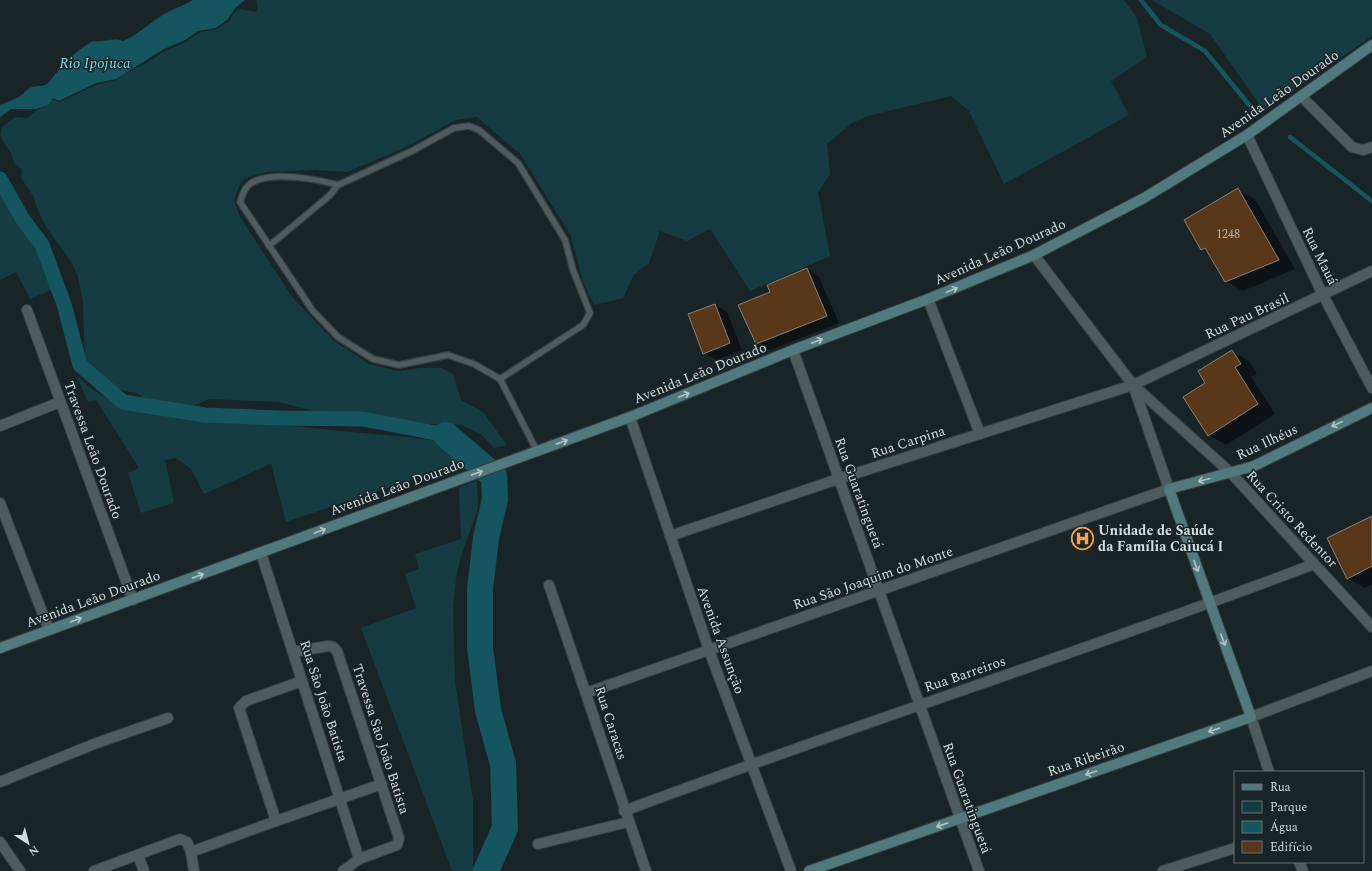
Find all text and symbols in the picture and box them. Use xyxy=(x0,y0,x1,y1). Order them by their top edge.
street label: Avenida Leão Dourado xyxy=(1215,45,1343,143)
water label: Rio Ipojuca xyxy=(59,52,131,75)
street label: Avenida Leão Dourado xyxy=(931,214,1069,290)
street label: Rua Mauá xyxy=(1297,223,1343,289)
house number: 1248 xyxy=(1216,225,1240,244)
one-way arrow xyxy=(945,285,957,293)
street label: Rua Pau Brasil xyxy=(1202,287,1292,345)
one-way arrow xyxy=(811,336,823,344)
street label: Avenida Leão Dourado xyxy=(630,337,770,409)
street label: Travessa Leão Dourado xyxy=(58,378,128,522)
one-way arrow xyxy=(677,391,689,398)
street label: Rua Ilhéus xyxy=(1233,419,1301,465)
street label: Rua Carpina xyxy=(868,420,948,464)
one-way arrow xyxy=(1331,421,1343,429)
street label: Rua Guaratinguetá xyxy=(829,434,889,552)
one-way arrow xyxy=(556,437,568,445)
street label: Avenida Leão Dourado xyxy=(327,453,467,521)
street label: Rua Cristo Redentor xyxy=(1241,466,1343,573)
one-way arrow xyxy=(471,469,484,476)
one-way arrow xyxy=(1198,477,1211,484)
place label: Unidade de Saúde da Família Caiucá I xyxy=(1098,520,1223,557)
hospital icon: Unidade de Saúde da Família Caiucá I xyxy=(1070,525,1096,551)
one-way arrow xyxy=(314,526,326,534)
street label: Rua São Joaquim do Monte xyxy=(790,541,956,615)
one-way arrow xyxy=(1192,559,1200,571)
street label: Avenida Leão Dourado xyxy=(23,565,163,633)
one-way arrow xyxy=(192,572,205,579)
street label: Avenida Assunção xyxy=(692,583,750,697)
one-way arrow xyxy=(70,616,82,624)
one-way arrow xyxy=(1219,634,1227,646)
street label: Rua São João Batista xyxy=(294,637,354,765)
street label: Rua Barreiros xyxy=(921,650,1009,698)
street label: Travessa São João Batista xyxy=(347,661,415,817)
street label: Rua Caracas xyxy=(589,683,633,763)
one-way arrow xyxy=(1208,726,1220,734)
street label: Rua Ribeirão xyxy=(1045,736,1127,782)
street label: Rua Guaratinguetá xyxy=(937,739,997,857)
one-way arrow xyxy=(1086,769,1098,777)
legend xyxy=(1234,771,1364,863)
text: Rua xyxy=(1270,778,1291,797)
text: Parque xyxy=(1270,798,1307,817)
text: Água xyxy=(1270,818,1298,837)
one-way arrow xyxy=(936,821,948,829)
north arrow xyxy=(8,823,48,863)
text: Edifício xyxy=(1270,838,1312,857)
text: N xyxy=(25,841,42,860)

